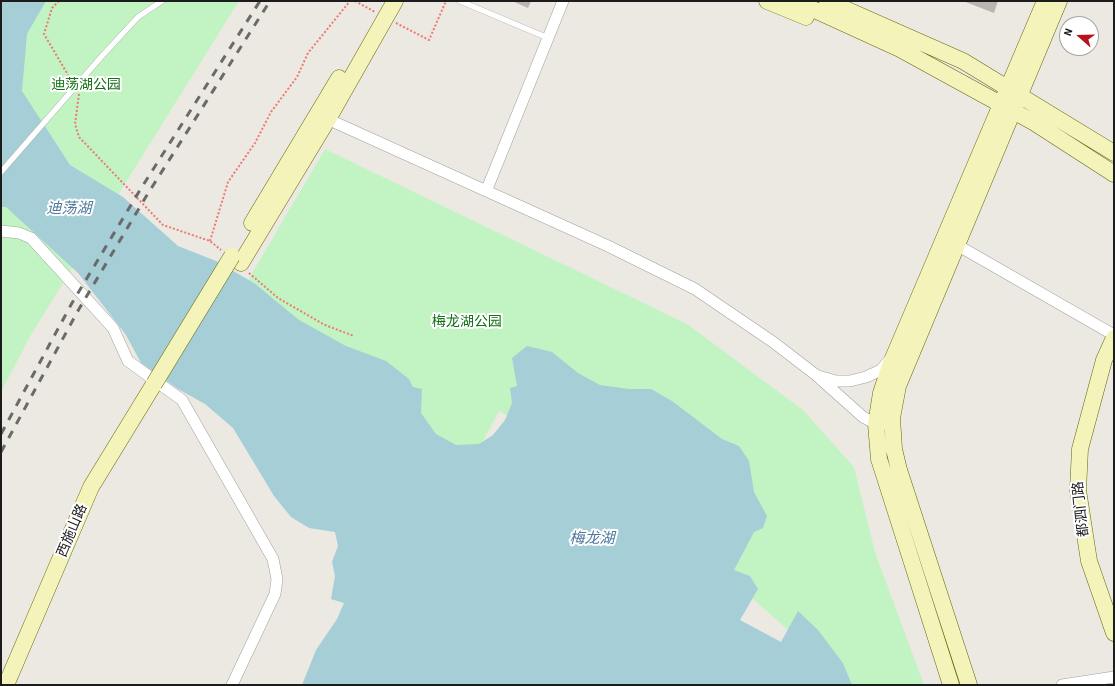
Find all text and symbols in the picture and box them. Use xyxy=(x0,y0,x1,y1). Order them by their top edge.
north arrow xyxy=(1059,16,1099,56)
text: N xyxy=(1060,26,1076,38)
park label: 迪荡湖公园 xyxy=(51,78,121,94)
water label: 迪荡湖 xyxy=(47,201,91,219)
park label: 梅龙湖公园 xyxy=(432,315,502,331)
street label: 都泗门路 xyxy=(1071,480,1093,538)
street label: 西施山路 xyxy=(54,502,92,560)
water label: 梅龙湖 xyxy=(570,531,614,549)

